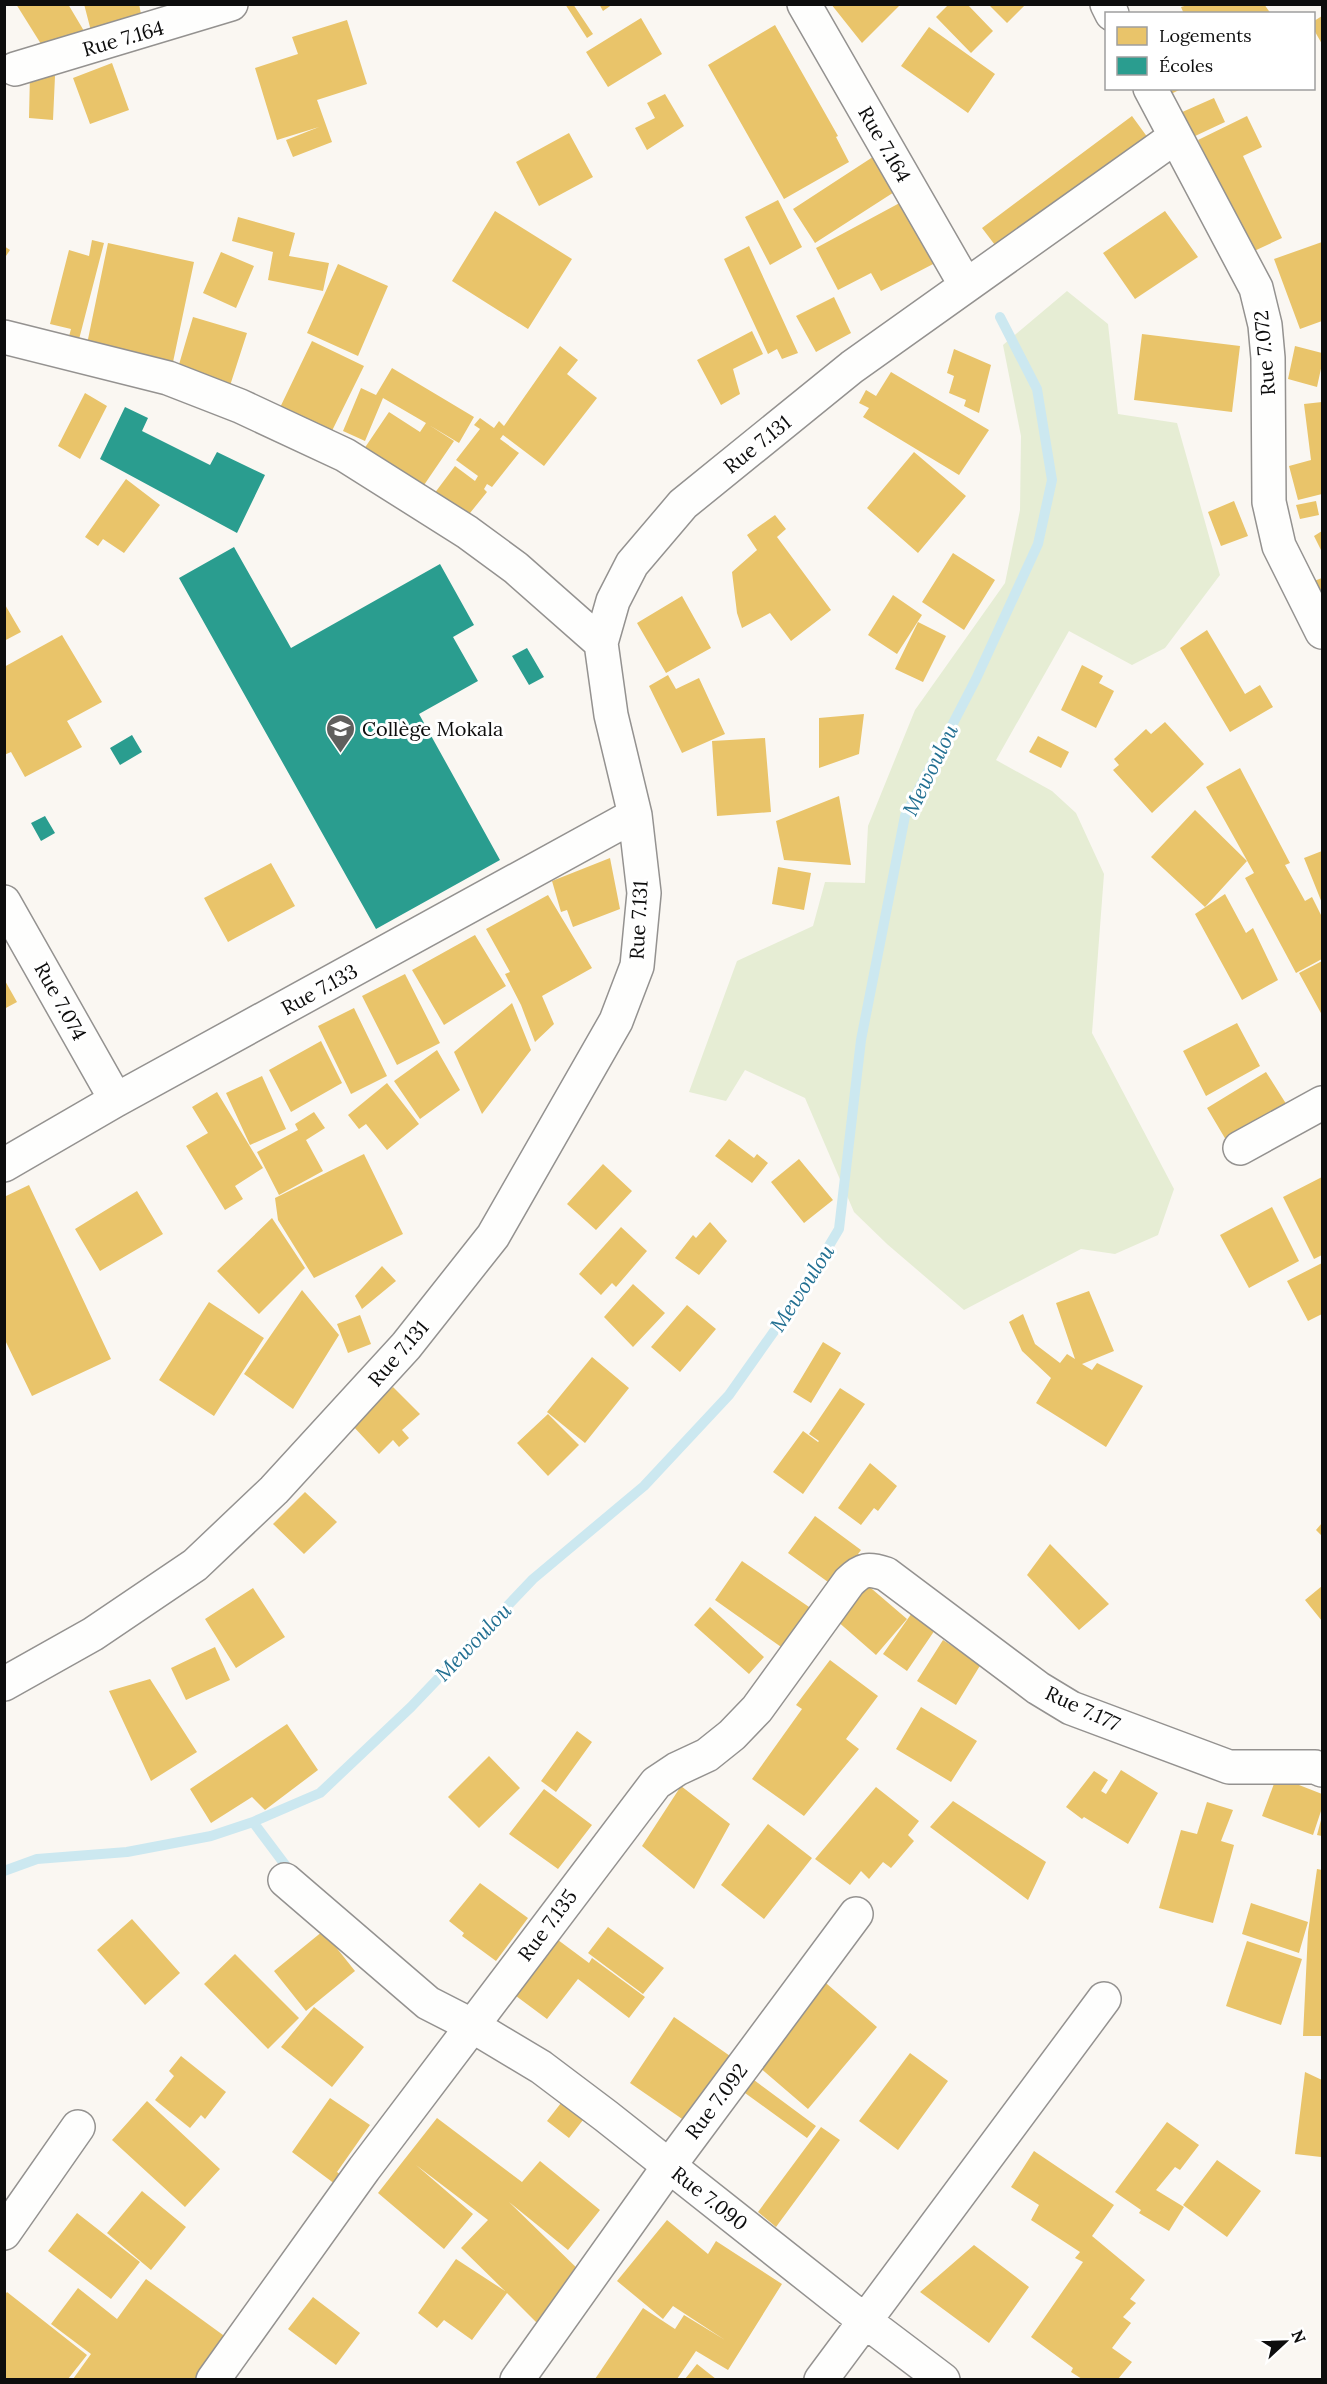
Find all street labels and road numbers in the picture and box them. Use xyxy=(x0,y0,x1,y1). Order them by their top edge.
street label: Rue 7.164 xyxy=(79,14,167,62)
street label: Rue 7.164 xyxy=(853,102,917,187)
street label: Rue 7.072 xyxy=(1248,309,1280,397)
street label: Rue 7.131 xyxy=(718,409,796,479)
street label: Rue 7.131 xyxy=(623,880,653,960)
street label: Rue 7.074 xyxy=(29,958,93,1045)
street label: Rue 7.133 xyxy=(276,958,362,1020)
street label: Rue 7.131 xyxy=(362,1315,434,1391)
street label: Rue 7.177 xyxy=(1042,1680,1124,1736)
street label: Rue 7.135 xyxy=(512,1884,582,1966)
street label: Rue 7.092 xyxy=(679,2058,753,2144)
street label: Rue 7.090 xyxy=(667,2160,753,2236)

